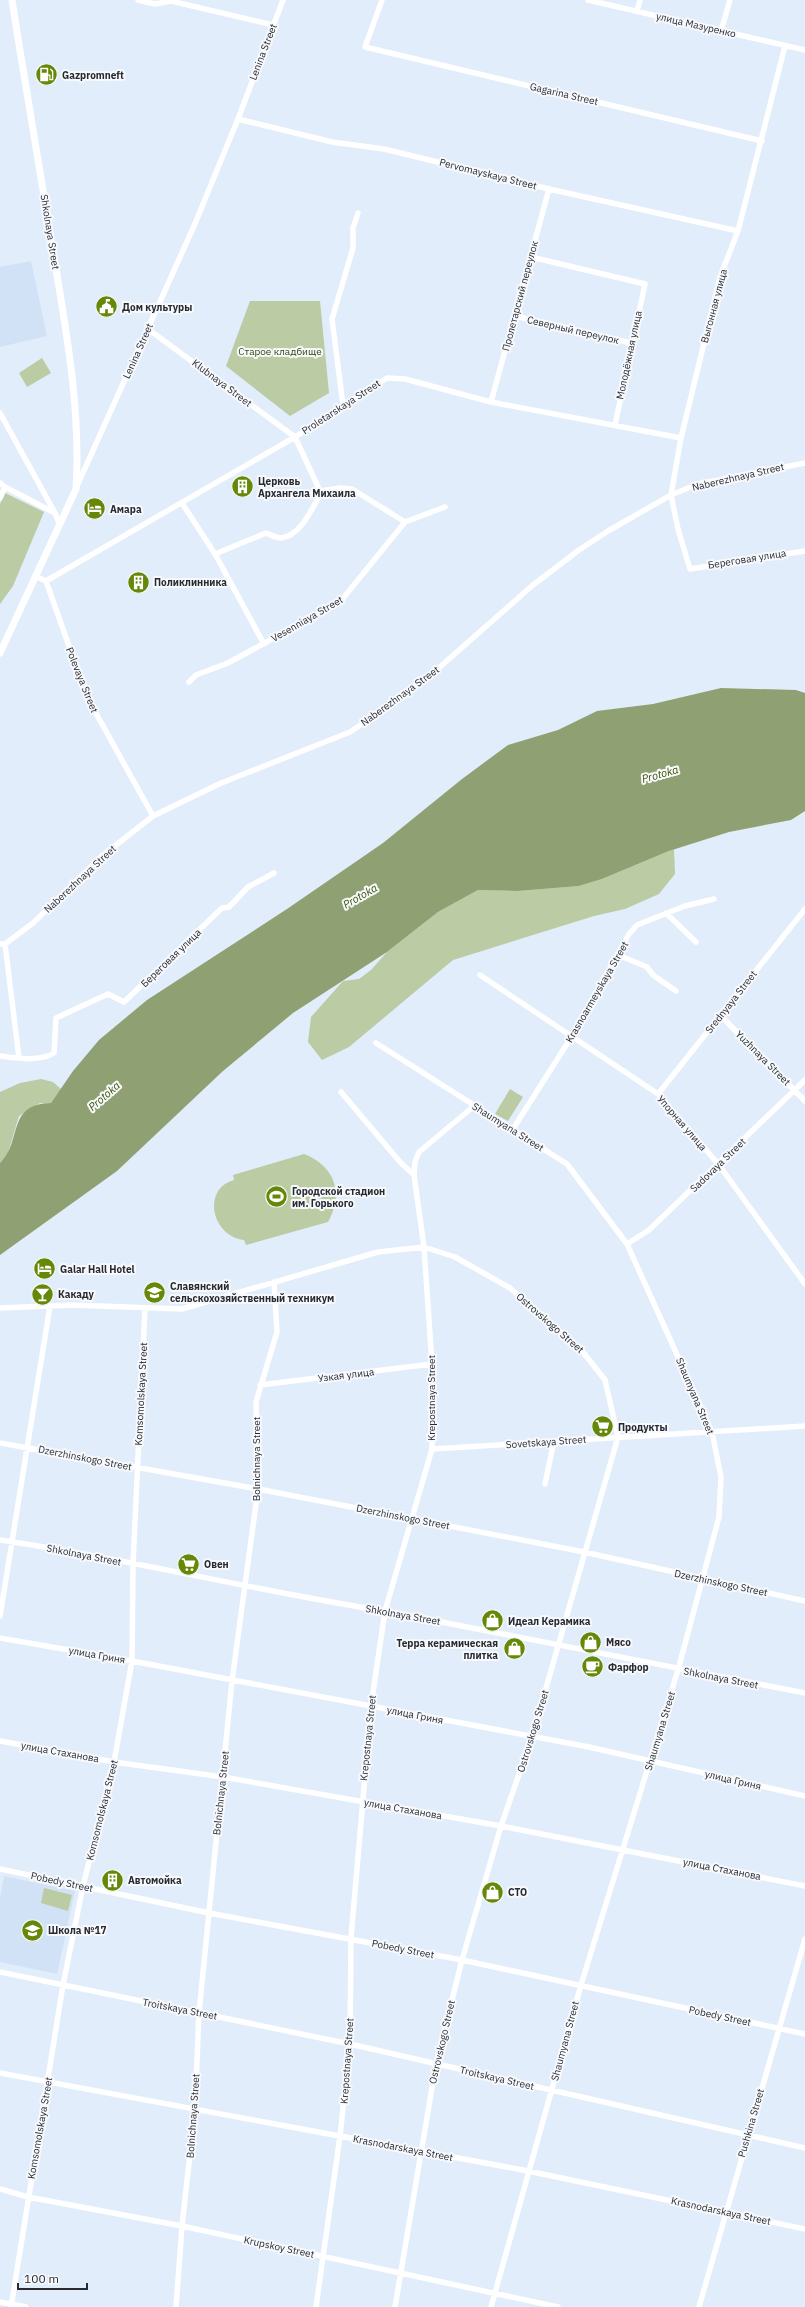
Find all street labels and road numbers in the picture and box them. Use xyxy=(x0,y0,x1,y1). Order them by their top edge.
street label: улица Мазуренко xyxy=(655,9,738,41)
street label: Lenina Street xyxy=(246,21,280,82)
street label: Gagarina Street xyxy=(528,80,600,108)
street label: Pervomayskaya Street xyxy=(438,156,539,193)
street label: Shkolnaya Street xyxy=(38,194,62,271)
street label: Пролетарский переулок xyxy=(499,239,541,353)
street label: Выгонная улица xyxy=(698,267,730,344)
street label: Молодёжная улица xyxy=(613,309,645,401)
street label: Северный переулок xyxy=(526,313,621,347)
street label: Lenina Street xyxy=(120,321,156,381)
street label: Klubnaya Street xyxy=(190,356,255,410)
street label: Proletarskaya Street xyxy=(299,376,383,437)
street label: Naberezhnaya Street xyxy=(691,460,786,494)
street label: Береговая улица xyxy=(707,546,788,572)
street label: Vesenniaya Street xyxy=(269,593,346,645)
street label: Polevaya Street xyxy=(63,645,101,715)
street label: Naberezhnaya Street xyxy=(358,663,442,729)
street label: Naberezhnaya Street xyxy=(41,842,119,916)
street label: Береговая улица xyxy=(138,925,204,990)
street label: Krasnoarmeyskaya Street xyxy=(563,939,632,1045)
street label: Srednyaya Street xyxy=(702,967,760,1036)
street label: Yuzhnaya Street xyxy=(733,1028,794,1089)
street label: Упорная улица xyxy=(654,1093,710,1154)
street label: Shaumyana Street xyxy=(470,1100,547,1155)
street label: Sadovaya Street xyxy=(687,1135,749,1195)
street label: Ostrovskogo Street xyxy=(513,1290,587,1356)
street label: Komsomolskaya Street xyxy=(132,1342,150,1446)
street label: Krepostnaya Street xyxy=(425,1355,438,1441)
street label: Shaumyana Street xyxy=(673,1356,717,1437)
street label: Узкая улица xyxy=(317,1365,376,1385)
street label: Bolnichnaya Street xyxy=(250,1416,263,1501)
street label: Sovetskaya Street xyxy=(505,1433,587,1451)
street label: Dzerzhinskogo Street xyxy=(37,1443,133,1474)
street label: Dzerzhinskogo Street xyxy=(355,1502,451,1533)
street label: Shkolnaya Street xyxy=(46,1541,123,1569)
street label: Dzerzhinskogo Street xyxy=(673,1567,769,1599)
street label: Shkolnaya Street xyxy=(365,1602,442,1628)
street label: улица Гриня xyxy=(68,1644,126,1666)
street label: Shkolnaya Street xyxy=(683,1664,760,1692)
street label: Ostrovskogo Street xyxy=(514,1688,552,1774)
street label: Shaumyana Street xyxy=(642,1689,678,1772)
street label: Krepostnaya Street xyxy=(357,1694,379,1781)
street label: улица Гриня xyxy=(386,1703,444,1727)
street label: улица Стаханова xyxy=(20,1739,101,1765)
street label: Bolnichnaya Street xyxy=(210,1750,232,1836)
street label: Komsomolskaya Street xyxy=(83,1758,121,1862)
street label: улица Гриня xyxy=(704,1767,762,1793)
street label: улица Стаханова xyxy=(363,1796,444,1822)
street label: улица Стаханова xyxy=(682,1855,763,1883)
street label: Pobedy Street xyxy=(30,1869,95,1895)
street label: Pobedy Street xyxy=(371,1937,436,1962)
street label: Troitskaya Street xyxy=(142,1995,219,2023)
street label: Ostrovskogo Street xyxy=(426,1998,458,2085)
street label: Shaumyana Street xyxy=(548,1999,582,2082)
street label: Pobedy Street xyxy=(688,2003,753,2029)
street label: Krepostnaya Street xyxy=(338,2017,357,2104)
street label: Troitskaya Street xyxy=(459,2063,536,2093)
street label: Bolnichnaya Street xyxy=(184,2073,202,2159)
street label: Komsomolskaya Street xyxy=(25,2076,55,2180)
street label: Pushkina Street xyxy=(735,2087,767,2159)
street label: Krasnodarskaya Street xyxy=(352,2132,455,2164)
street label: Krasnodarskaya Street xyxy=(670,2194,772,2228)
street label: Krupskoy Street xyxy=(243,2233,316,2261)

